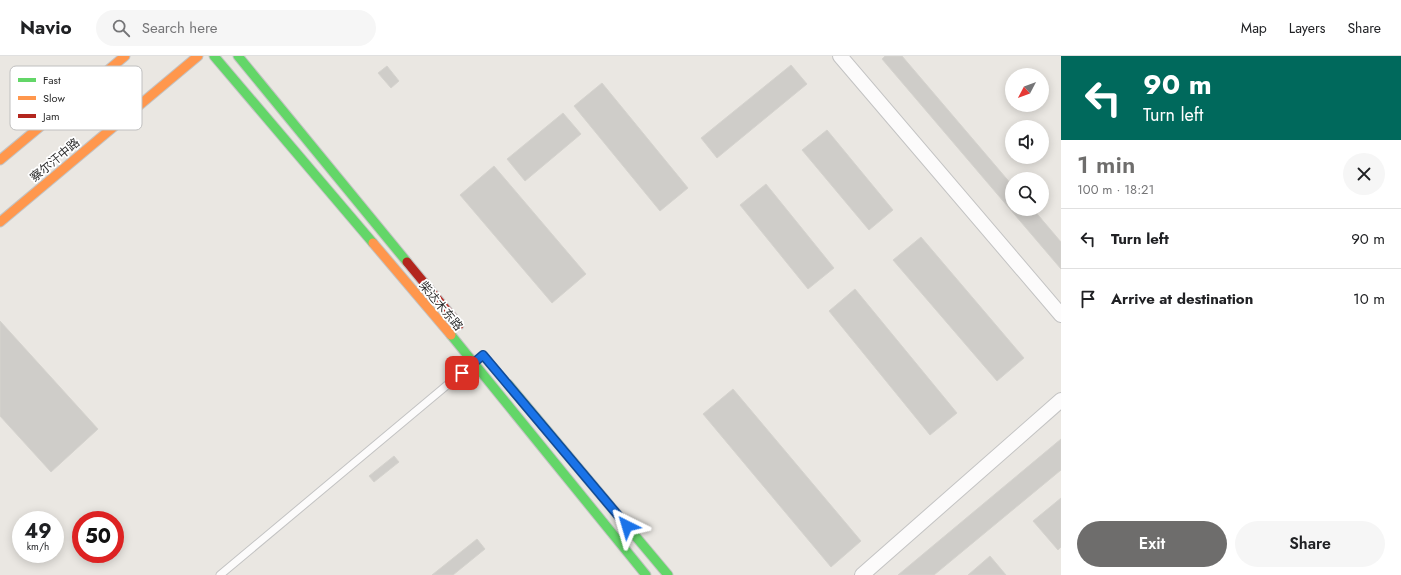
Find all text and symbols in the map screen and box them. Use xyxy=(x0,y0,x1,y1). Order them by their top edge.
search box xyxy=(96,10,376,46)
text: Navio xyxy=(20,14,72,41)
icon: search xyxy=(110,17,132,39)
text: Search here xyxy=(142,17,218,39)
text: Map xyxy=(1241,18,1267,38)
text: Layers xyxy=(1289,18,1325,38)
text: Share xyxy=(1347,18,1381,38)
text: 90 m xyxy=(1143,64,1212,105)
legend xyxy=(10,66,142,130)
north arrow xyxy=(1005,68,1049,112)
map controls xyxy=(1005,68,1049,216)
text: Fast xyxy=(43,72,61,88)
icon: left xyxy=(1077,72,1129,124)
text: Slow xyxy=(43,90,65,106)
text: Turn left xyxy=(1143,102,1203,128)
text: Jam xyxy=(41,108,60,124)
button: sound xyxy=(1005,120,1049,164)
street label: 察尔汗中路 xyxy=(26,134,84,186)
text: 1 min xyxy=(1077,147,1135,182)
button: close xyxy=(1343,153,1385,195)
button: search xyxy=(1005,172,1049,216)
text: 100 m · 18:21 xyxy=(1077,180,1154,199)
icon: left xyxy=(1077,228,1099,250)
text: Turn left xyxy=(1111,228,1169,250)
text: 90 m xyxy=(1351,228,1385,250)
street label: 柴达木东路 xyxy=(415,277,467,335)
icon: arrive xyxy=(1077,288,1099,310)
text: Arrive at destination xyxy=(1111,288,1253,310)
text: 10 m xyxy=(1353,288,1385,310)
pin xyxy=(445,356,479,390)
icon: arrive xyxy=(451,362,473,384)
position arrow xyxy=(606,505,648,547)
speed limit sign: 50 xyxy=(72,511,124,563)
text: 49 xyxy=(24,517,52,546)
button: Exit xyxy=(1077,521,1227,567)
button: Share xyxy=(1235,521,1385,567)
text: km/h xyxy=(27,539,49,554)

